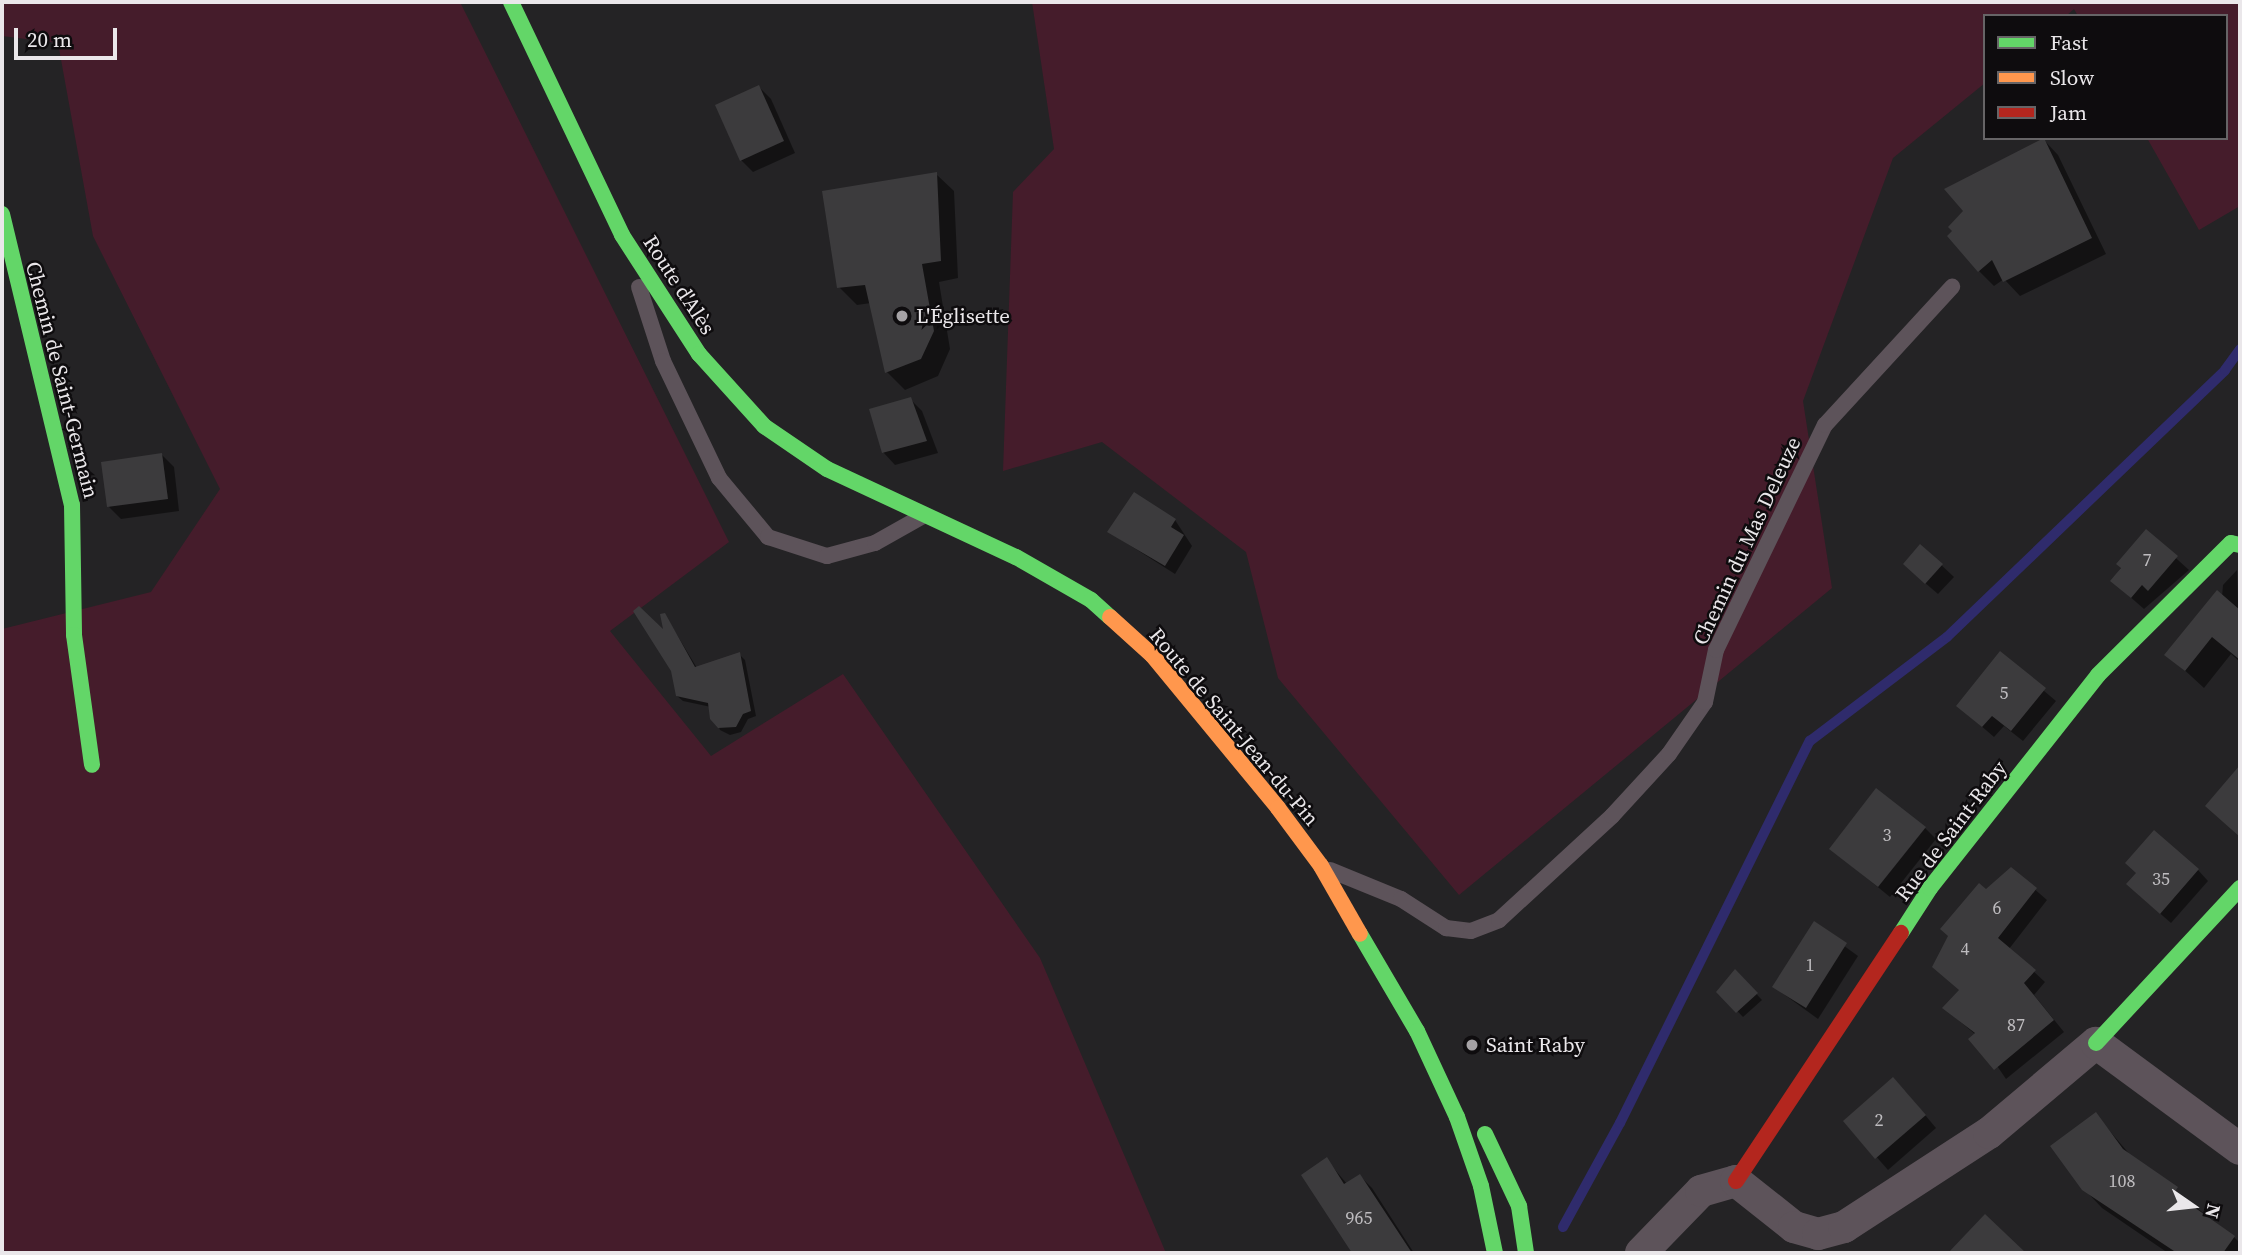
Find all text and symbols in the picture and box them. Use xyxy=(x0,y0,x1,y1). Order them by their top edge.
scale bar xyxy=(18,14,121,58)
legend xyxy=(1983,14,2228,140)
text: 20 m xyxy=(27,25,72,54)
text: Fast xyxy=(2050,28,2088,57)
text: Slow xyxy=(2050,63,2094,92)
text: Jam xyxy=(2050,98,2087,127)
street label: Route d'Alès xyxy=(638,231,720,339)
street label: Chemin de Saint-Germain xyxy=(20,259,104,501)
place label: L'Églisette xyxy=(916,303,1010,329)
marker: L'Églisette xyxy=(894,308,910,324)
street label: Chemin du Mas Deleuze xyxy=(1688,433,1806,649)
house number: 7 xyxy=(2143,549,2151,571)
street label: Route de Saint-Jean-du-Pin xyxy=(1144,623,1324,831)
house number: 5 xyxy=(2000,682,2008,704)
street label: Rue de Saint-Raby xyxy=(1890,756,2012,906)
house number: 3 xyxy=(1883,824,1891,846)
house number: 35 xyxy=(2152,868,2170,890)
house number: 6 xyxy=(1993,897,2001,919)
house number: 4 xyxy=(1961,938,1969,960)
house number: 1 xyxy=(1806,954,1814,976)
house number: 87 xyxy=(2007,1014,2025,1036)
place label: Saint Raby xyxy=(1486,1032,1585,1058)
marker: Saint Raby xyxy=(1464,1037,1480,1053)
house number: 2 xyxy=(1875,1109,1883,1131)
house number: 108 xyxy=(2109,1170,2135,1192)
north arrow xyxy=(2158,1171,2228,1241)
text: N xyxy=(2199,1201,2228,1221)
house number: 965 xyxy=(1346,1207,1372,1229)

